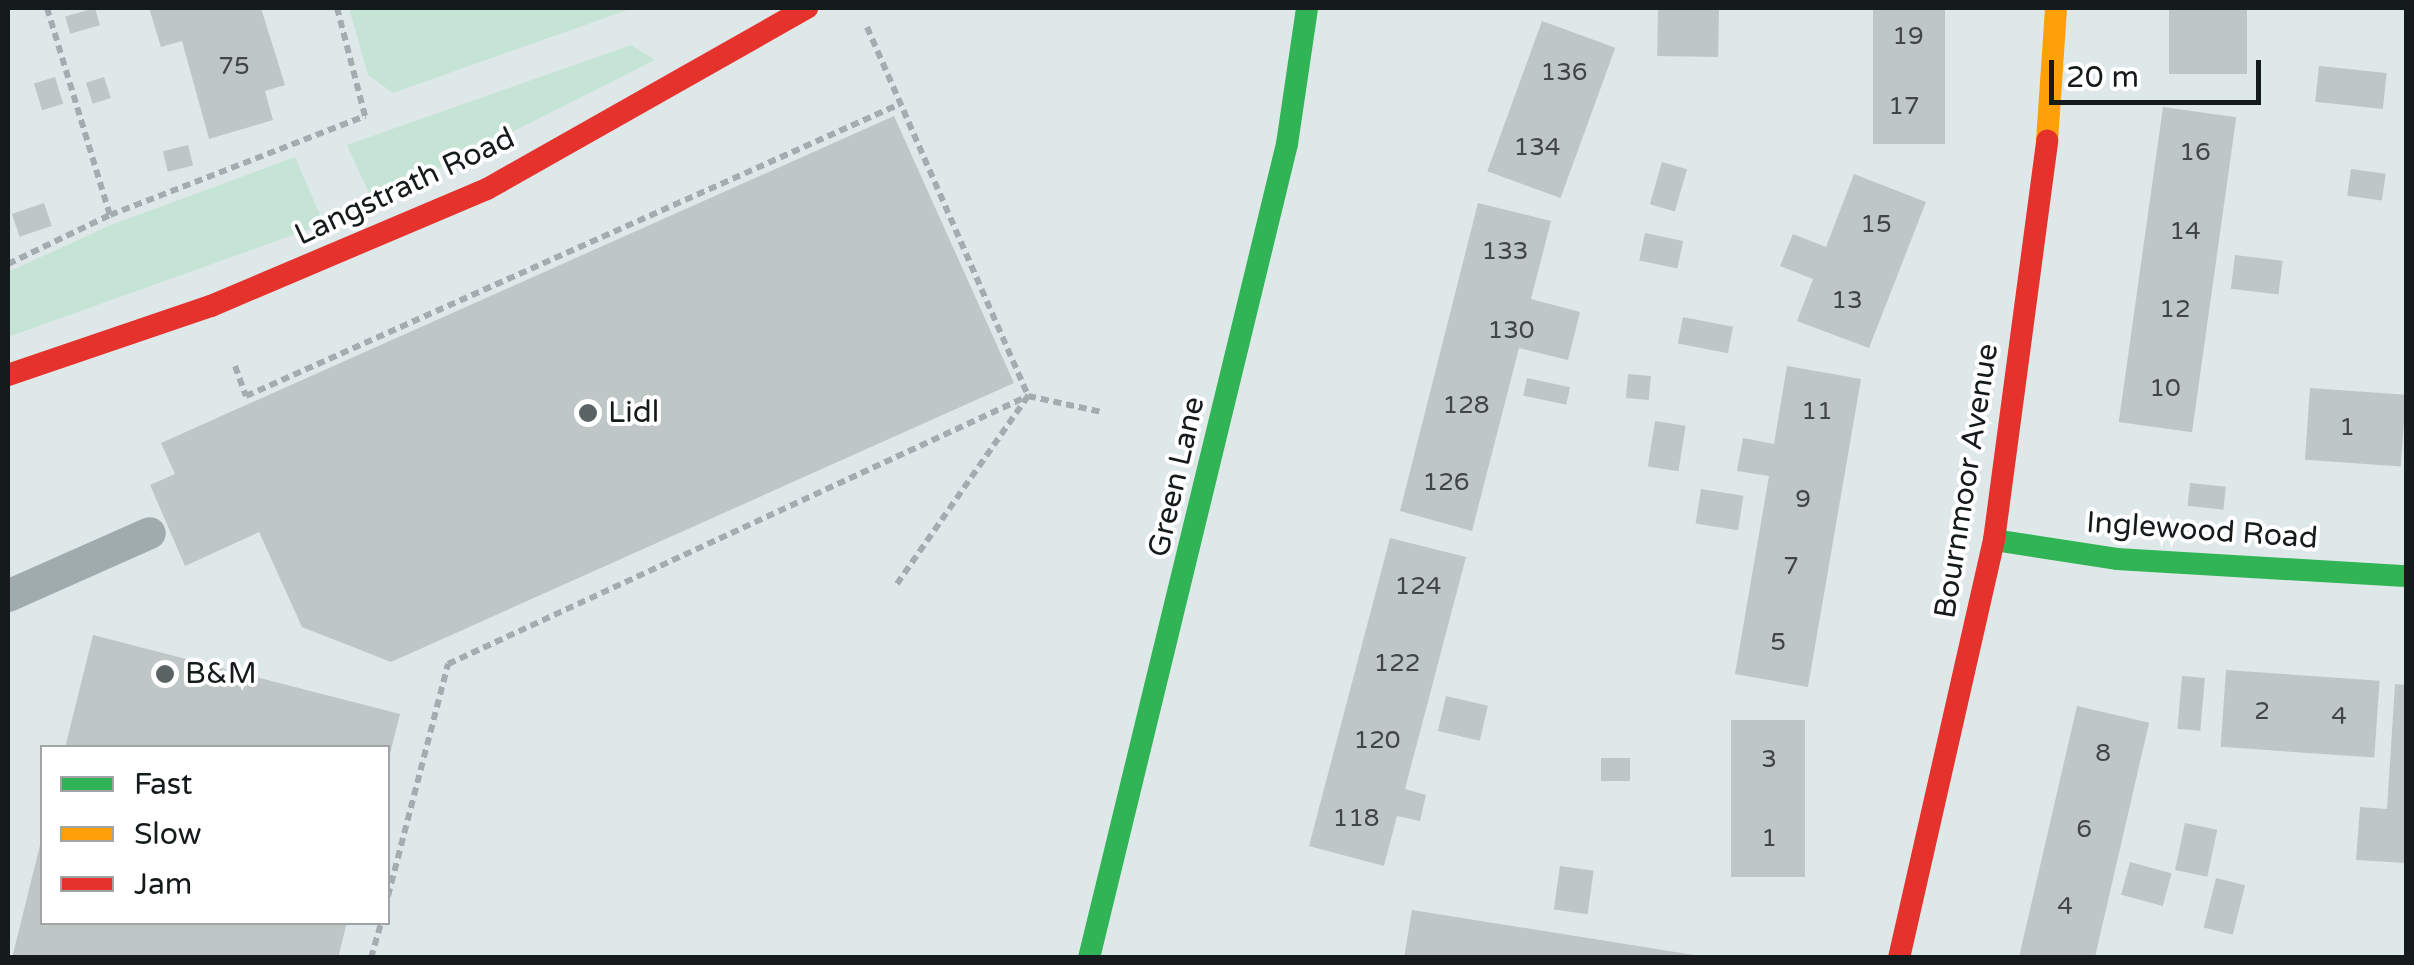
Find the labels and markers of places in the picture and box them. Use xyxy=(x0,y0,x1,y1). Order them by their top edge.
place label: Lidl xyxy=(608,395,659,431)
marker: Lidl xyxy=(577,402,599,424)
place label: B&M xyxy=(185,656,257,692)
marker: B&M xyxy=(154,663,176,685)

